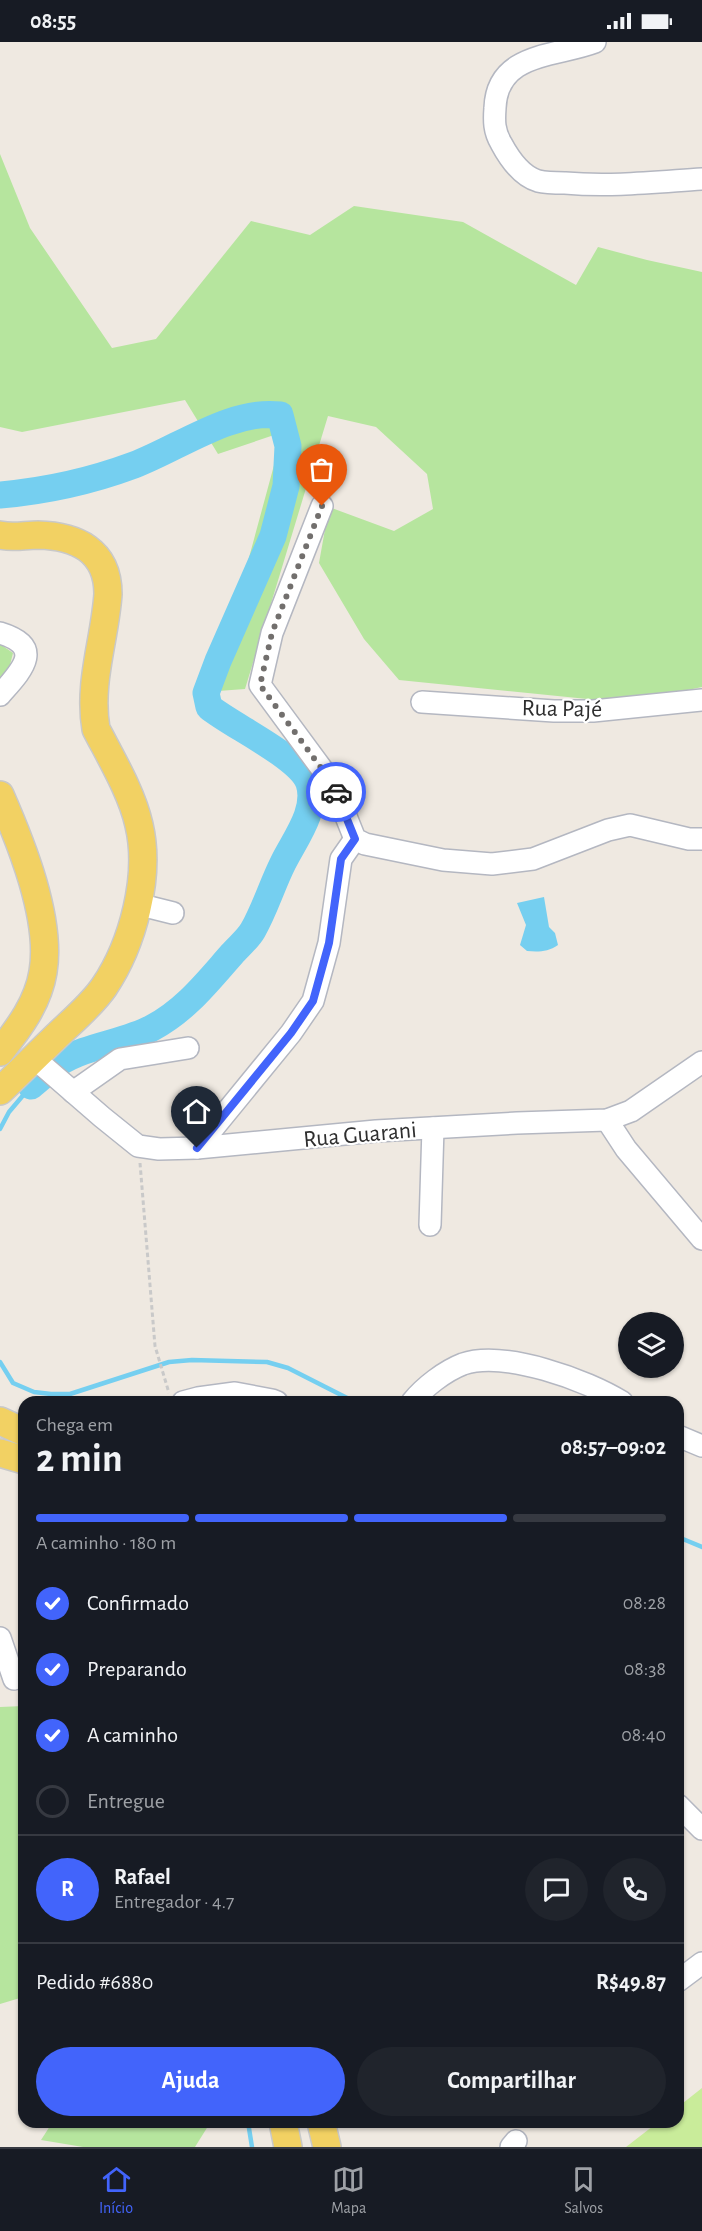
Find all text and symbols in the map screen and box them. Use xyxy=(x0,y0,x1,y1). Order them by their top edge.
text: 08:55 xyxy=(30,10,76,32)
pin xyxy=(296,444,347,506)
icon: bag xyxy=(305,453,338,486)
street label: Rua Pajé xyxy=(522,696,602,722)
courier xyxy=(306,762,366,822)
icon: car xyxy=(320,776,353,809)
pin xyxy=(171,1086,222,1148)
icon: home xyxy=(180,1095,213,1128)
street label: Rua Guarani xyxy=(302,1118,418,1152)
map controls xyxy=(618,1312,684,1378)
button: layers xyxy=(618,1312,684,1378)
text: Chega em xyxy=(36,1415,113,1435)
text: 08:57–09:02 xyxy=(561,1436,666,1458)
text: 2 min xyxy=(36,1440,123,1479)
text: A caminho · 180 m xyxy=(36,1533,176,1553)
icon: check xyxy=(36,1587,69,1620)
text: Confirmado xyxy=(87,1592,189,1614)
text: 08:28 xyxy=(623,1593,666,1613)
icon: check xyxy=(36,1653,69,1686)
text: Preparando xyxy=(87,1658,187,1680)
text: 08:38 xyxy=(624,1659,666,1679)
icon: check xyxy=(36,1719,69,1752)
text: A caminho xyxy=(87,1724,178,1746)
text: 08:40 xyxy=(621,1725,666,1745)
text: Entregue xyxy=(87,1790,165,1812)
button: chat xyxy=(525,1858,588,1921)
button: phone xyxy=(603,1858,666,1921)
text: Rafael xyxy=(114,1866,171,1888)
text: R xyxy=(61,1878,74,1900)
text: Entregador · 4.7 xyxy=(114,1892,234,1912)
text: Pedido #6880 xyxy=(36,1971,153,1993)
text: R$49.87 xyxy=(596,1971,666,1993)
button: Ajuda xyxy=(36,2047,345,2116)
button: Compartilhar xyxy=(357,2047,666,2116)
tab: Início xyxy=(99,2163,133,2218)
tab: Mapa xyxy=(331,2163,366,2218)
tab: Salvos xyxy=(564,2163,603,2218)

